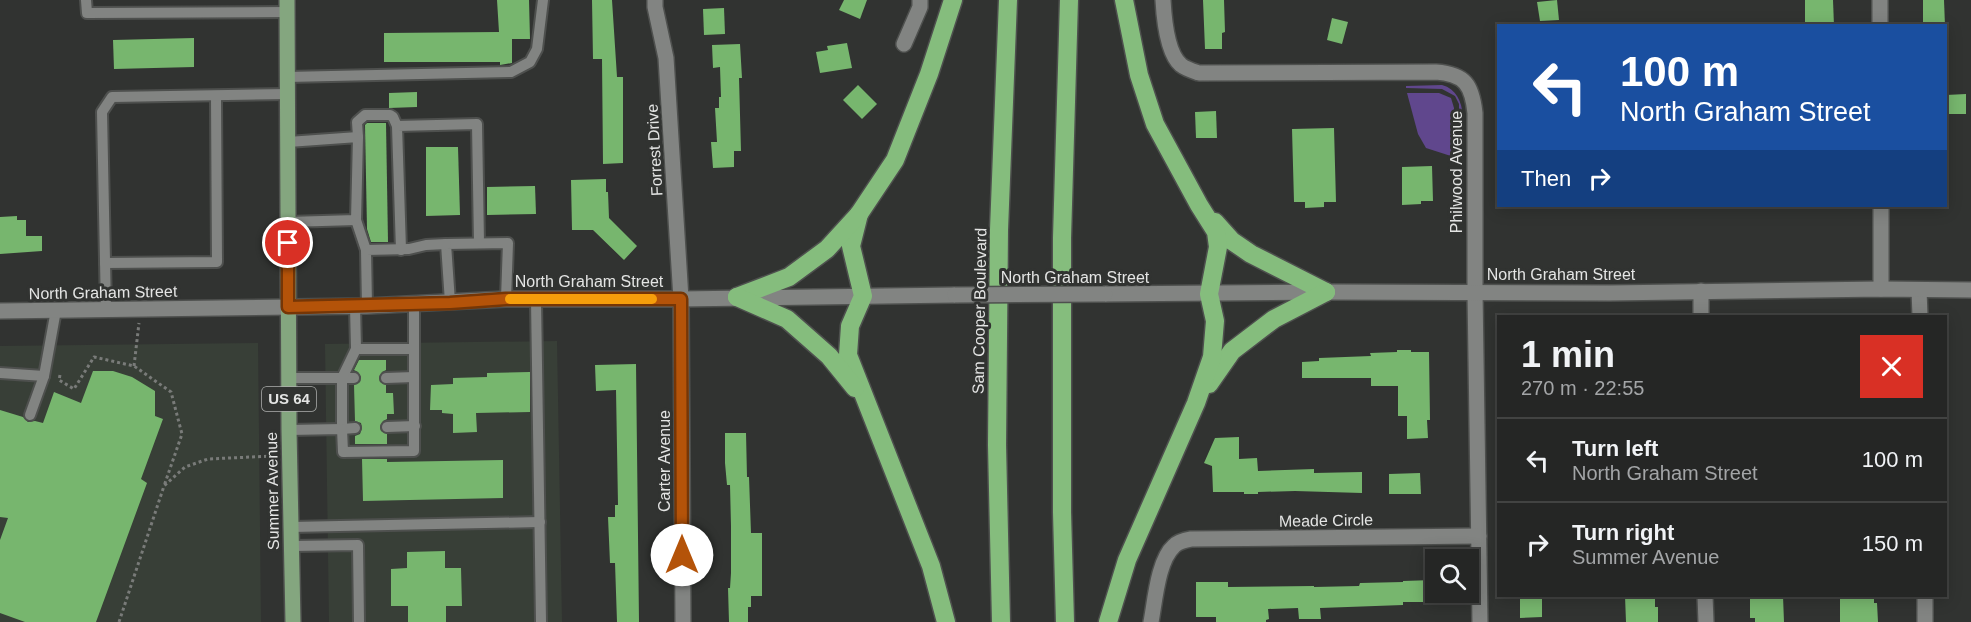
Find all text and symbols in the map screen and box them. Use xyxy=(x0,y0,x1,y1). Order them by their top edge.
icon: left xyxy=(1521,48,1599,126)
text: 100 m xyxy=(1620,48,1739,95)
text: North Graham Street xyxy=(1620,97,1871,127)
street label: Forrest Drive xyxy=(644,103,665,197)
street label: Philwood Avenue xyxy=(1448,111,1465,233)
icon: right xyxy=(1583,162,1616,195)
text: Then xyxy=(1521,166,1571,191)
pin xyxy=(262,217,313,268)
icon: arrive xyxy=(271,226,304,259)
street label: Sam Cooper Boulevard xyxy=(970,228,989,394)
street label: North Graham Street xyxy=(1487,266,1636,283)
street label: North Graham Street xyxy=(1001,269,1150,286)
street label: North Graham Street xyxy=(515,273,664,290)
street label: North Graham Street xyxy=(29,283,178,302)
text: 1 min xyxy=(1521,334,1615,375)
button: close xyxy=(1860,335,1923,398)
text: 270 m · 22:55 xyxy=(1521,377,1644,399)
road number: US 64 xyxy=(262,387,316,411)
street label: Carter Avenue xyxy=(656,410,673,512)
street label: Summer Avenue xyxy=(263,432,282,550)
text: Turn left xyxy=(1572,436,1658,461)
icon: left xyxy=(1521,444,1554,477)
text: 100 m xyxy=(1862,447,1923,472)
text: North Graham Street xyxy=(1572,462,1758,484)
street label: Meade Circle xyxy=(1279,511,1373,530)
text: Turn right xyxy=(1572,520,1674,545)
position arrow xyxy=(650,523,714,587)
icon: right xyxy=(1521,528,1554,561)
text: 150 m xyxy=(1862,531,1923,556)
text: Summer Avenue xyxy=(1572,546,1720,568)
map controls xyxy=(1425,549,1479,603)
button: search xyxy=(1425,549,1479,603)

